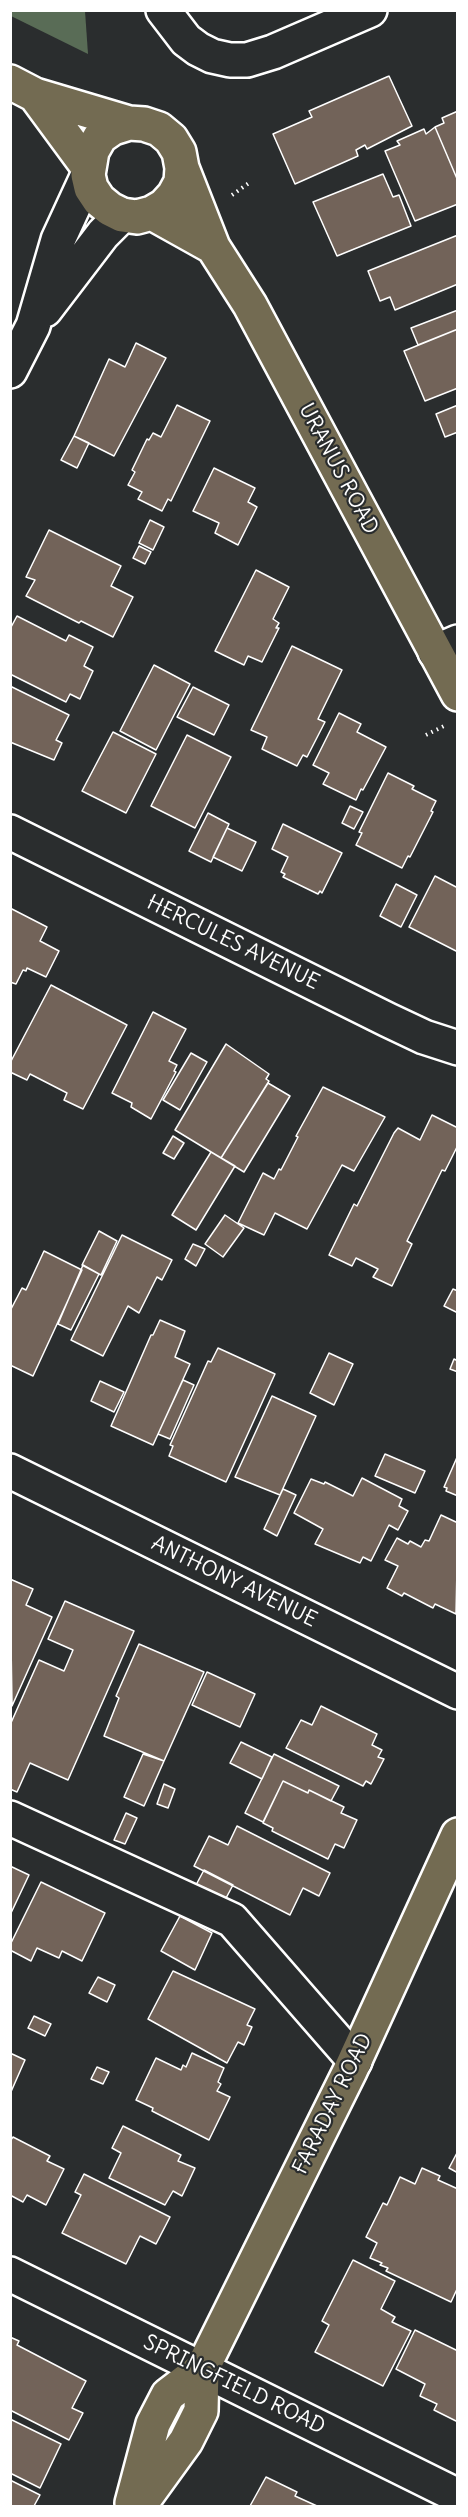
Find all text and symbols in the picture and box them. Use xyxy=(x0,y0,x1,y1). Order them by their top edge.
street label: URANUS ROAD xyxy=(293,399,383,539)
street label: HERCULES AVENUE xyxy=(143,890,323,996)
street label: ANTHONY AVENUE xyxy=(147,1531,321,1633)
street label: FARADAY ROAD xyxy=(288,2030,378,2178)
street label: SPRINGFIELD ROAD xyxy=(139,2330,329,2440)

